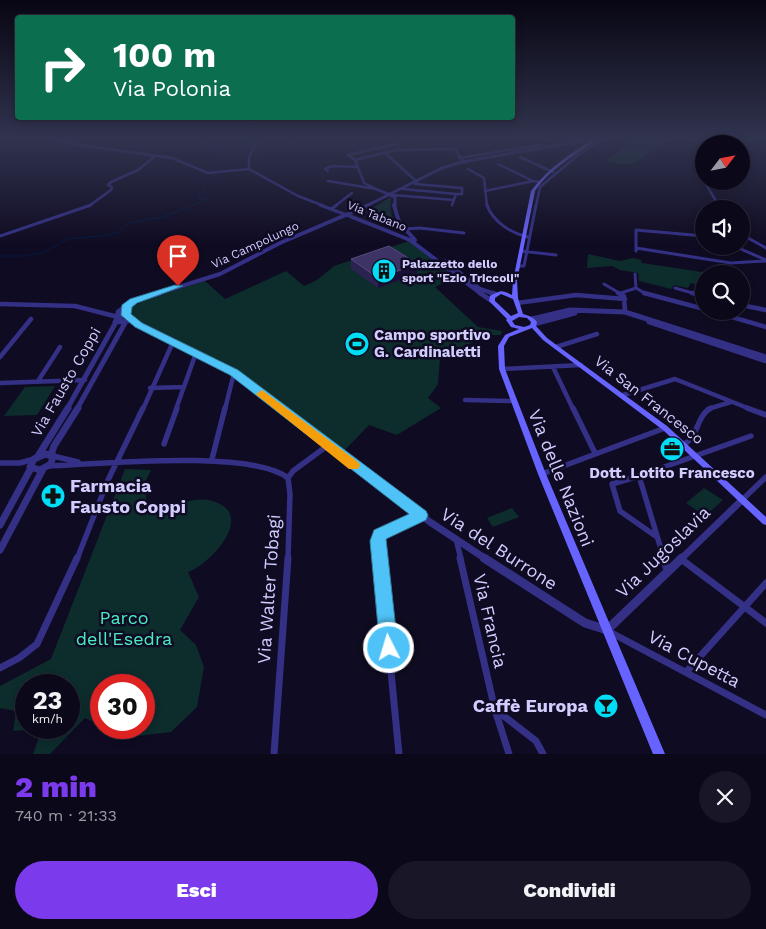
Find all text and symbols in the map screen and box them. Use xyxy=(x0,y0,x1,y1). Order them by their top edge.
text: 100 m xyxy=(113,34,216,76)
icon: right xyxy=(30,35,95,100)
text: Via Polonia xyxy=(113,76,231,101)
north arrow xyxy=(695,135,750,190)
map controls xyxy=(695,135,750,320)
street label: Via Tabano xyxy=(345,198,409,234)
button: sound xyxy=(695,200,750,255)
street label: Via Campolungo xyxy=(209,219,301,271)
pin xyxy=(157,235,199,286)
icon: arrive xyxy=(164,242,192,270)
place label: Palazzetto dello sport "Ezio Triccoli" xyxy=(402,257,519,285)
building icon: Palazzetto dello sport "Ezio Triccoli" xyxy=(371,258,397,284)
button: search xyxy=(695,265,750,320)
street label: Via Fausto Coppi xyxy=(27,324,105,440)
place label: Campo sportivo G. Cardinaletti xyxy=(374,326,491,361)
sports icon: Campo sportivo G. Cardinaletti xyxy=(344,331,370,357)
street label: Via San Francesco xyxy=(591,352,707,448)
street label: Via delle Nazioni xyxy=(524,406,599,549)
office icon: Dott. Lotito Francesco xyxy=(659,436,685,462)
place label: Dott. Lotito Francesco xyxy=(589,464,755,482)
place label: Farmacia Fausto Coppi xyxy=(70,475,186,517)
pharmacy icon: Farmacia Fausto Coppi xyxy=(40,483,66,509)
street label: Via Jugoslavia xyxy=(611,501,714,602)
street label: Via del Burrone xyxy=(437,503,561,594)
street label: Via Walter Tobagi xyxy=(253,513,284,664)
street label: Via Francia xyxy=(469,572,512,670)
park label: Parco dell'Esedra xyxy=(76,607,172,649)
position arrow xyxy=(362,621,414,673)
street label: Via Cupetta xyxy=(645,625,744,692)
speed limit sign: 30 xyxy=(90,674,155,739)
text: 23 xyxy=(33,686,62,715)
bar icon: Caffè Europa xyxy=(593,693,619,719)
place label: Caffè Europa xyxy=(473,695,589,716)
text: km/h xyxy=(32,712,63,726)
text: 2 min xyxy=(15,769,97,804)
button: close xyxy=(699,771,751,823)
text: 740 m · 21:33 xyxy=(15,806,117,825)
button: Esci xyxy=(15,861,378,919)
button: Condividi xyxy=(388,861,751,919)

